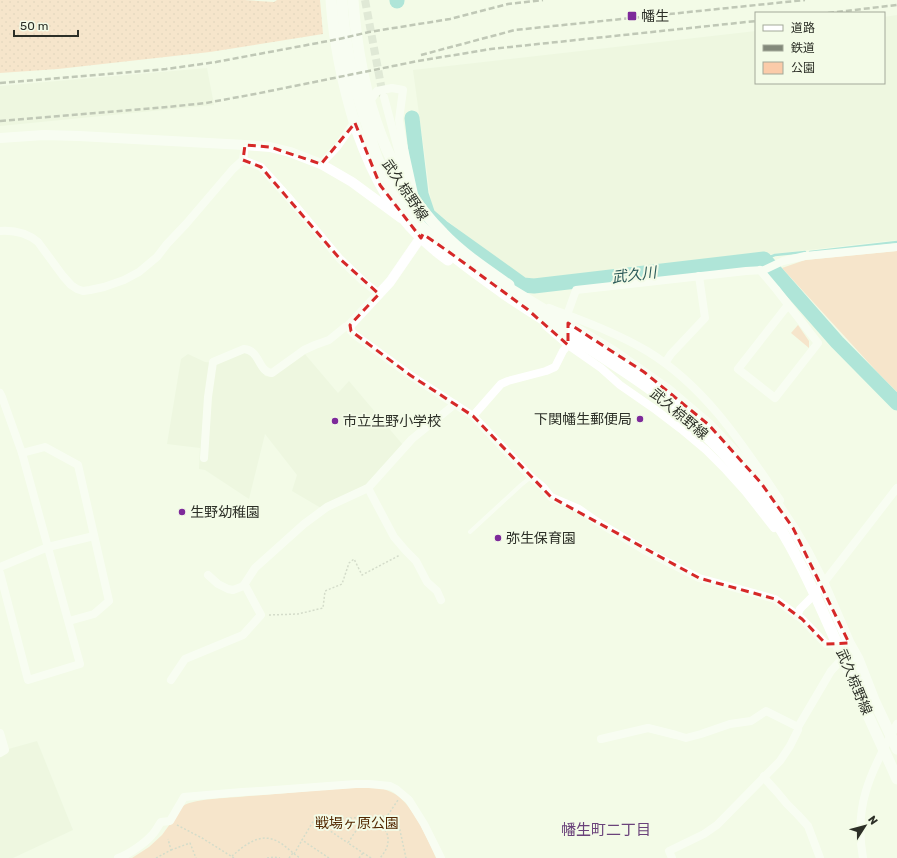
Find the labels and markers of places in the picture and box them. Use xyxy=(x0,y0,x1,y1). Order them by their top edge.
place label: 幡生 xyxy=(641,8,669,25)
marker: 幡生 xyxy=(626,10,638,22)
place label: 下関幡生郵便局 xyxy=(534,411,632,428)
place label: 市立生野小学校 xyxy=(343,413,441,430)
marker: 下関幡生郵便局 xyxy=(635,414,645,424)
marker: 市立生野小学校 xyxy=(330,416,340,426)
place label: 生野幼稚園 xyxy=(190,504,260,521)
marker: 生野幼稚園 xyxy=(177,507,187,517)
place label: 弥生保育園 xyxy=(506,530,576,547)
marker: 弥生保育園 xyxy=(493,533,503,543)

